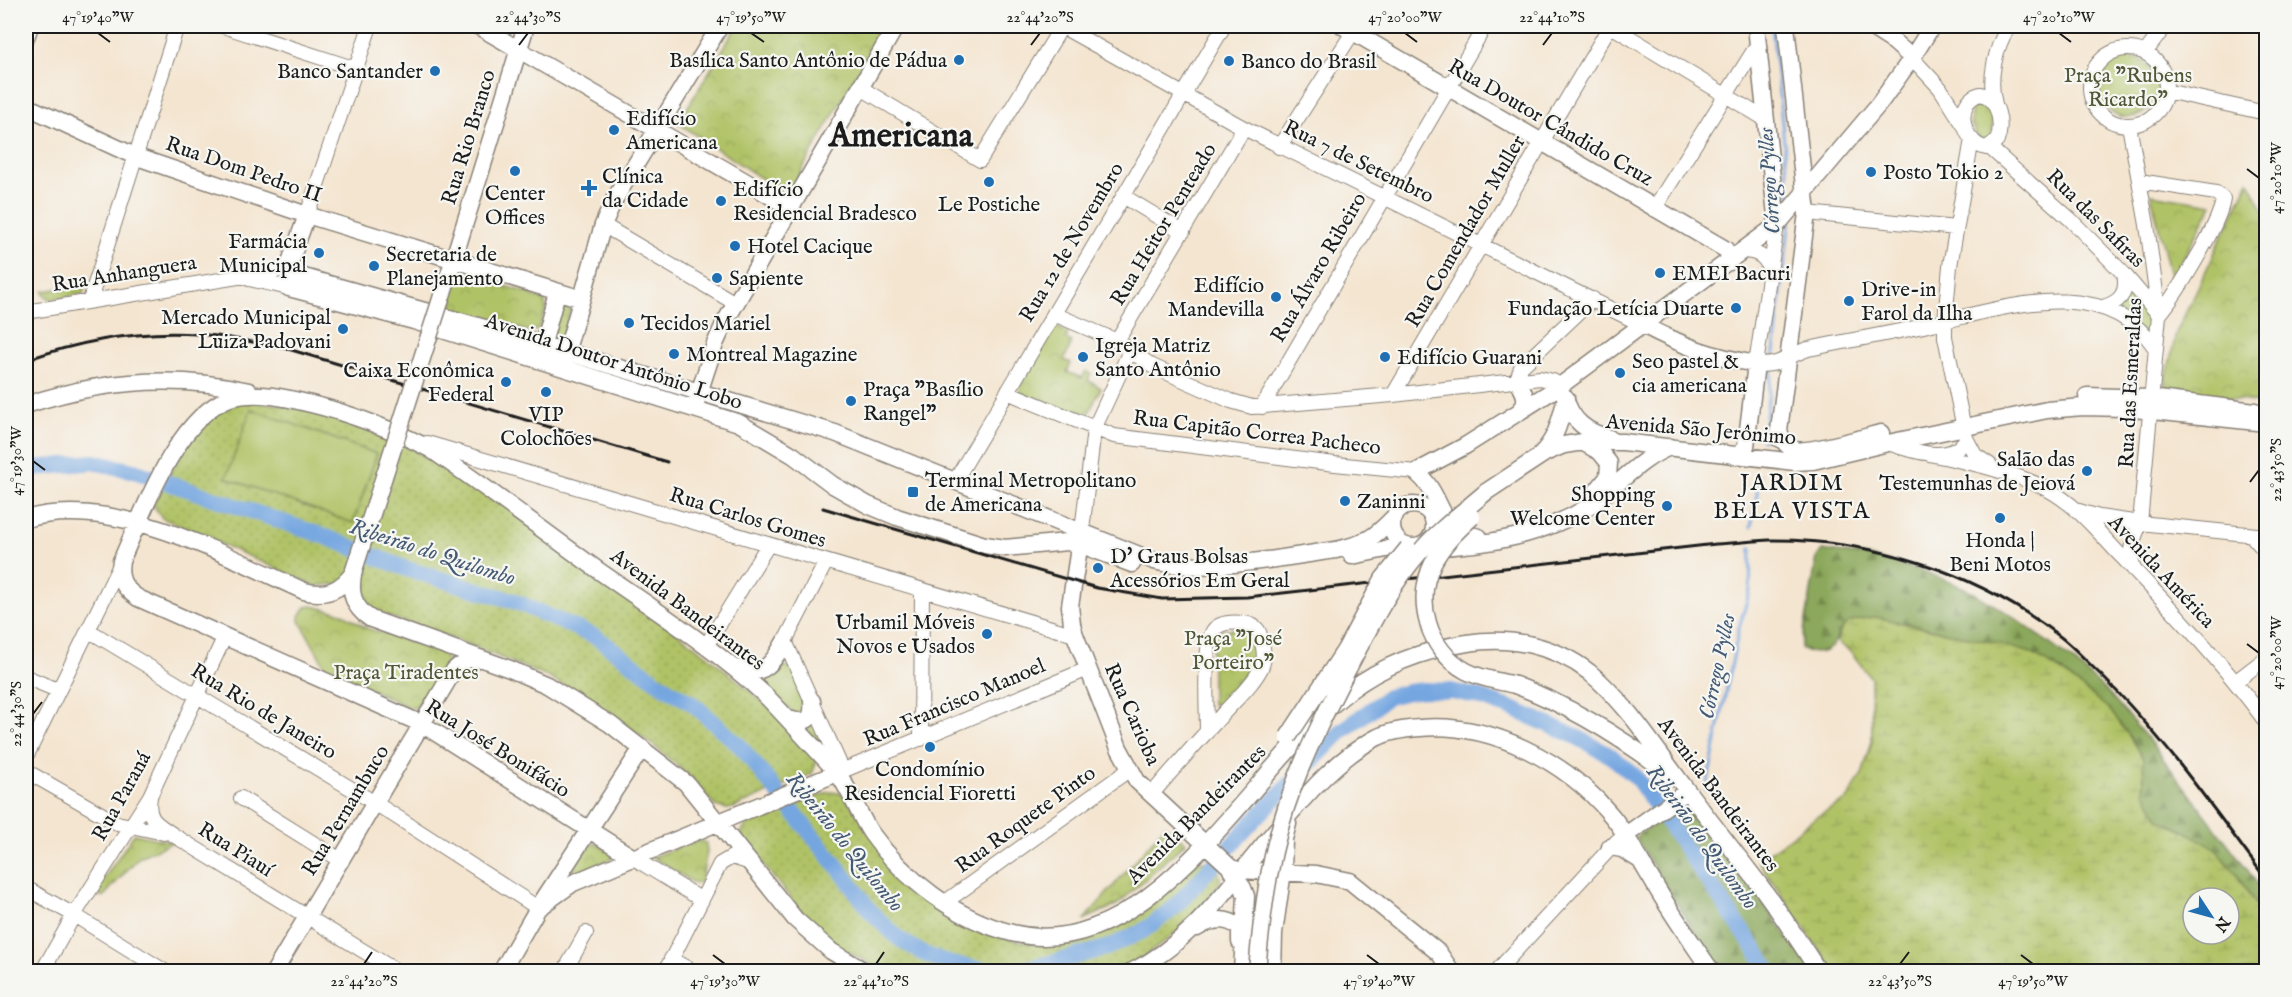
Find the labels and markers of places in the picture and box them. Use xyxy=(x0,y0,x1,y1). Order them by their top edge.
place label: Basílica Santo Antônio de Pádua xyxy=(669,48,948,75)
place label: Banco do Brasil xyxy=(1241,49,1377,76)
marker: Basílica Santo Antônio de Pádua xyxy=(952,53,966,67)
marker: Banco do Brasil xyxy=(1222,54,1236,68)
place label: Banco Santander xyxy=(277,59,423,86)
marker: Banco Santander xyxy=(428,64,442,78)
place label: Edifício Americana xyxy=(625,106,719,157)
marker: Edifício Americana xyxy=(607,123,621,137)
place label: Posto Tokio 2 xyxy=(1883,160,2004,187)
marker: Center Offices xyxy=(508,164,522,178)
place label: Clínica da Cidade xyxy=(602,164,689,215)
marker: Posto Tokio 2 xyxy=(1864,165,1878,179)
marker: Le Postiche xyxy=(982,175,996,189)
place label: Edifício Residencial Bradesco xyxy=(733,177,917,228)
marker: Clínica da Cidade xyxy=(580,179,598,197)
place label: Center Offices xyxy=(485,181,545,232)
place label: Le Postiche xyxy=(938,192,1040,219)
marker: Edifício Residencial Bradesco xyxy=(714,194,728,208)
place label: Farmácia Municipal xyxy=(219,229,308,280)
place label: Hotel Cacique xyxy=(747,234,873,261)
marker: Hotel Cacique xyxy=(728,239,742,253)
place label: Secretaria de Planejamento xyxy=(386,242,503,293)
marker: Farmácia Municipal xyxy=(312,246,326,260)
marker: Secretaria de Planejamento xyxy=(367,259,381,273)
place label: EMEI Bacuri xyxy=(1672,261,1791,288)
place label: Sapiente xyxy=(729,266,804,293)
marker: EMEI Bacuri xyxy=(1653,266,1667,280)
marker: Sapiente xyxy=(710,271,724,285)
place label: Edifício Mandevilla xyxy=(1168,273,1265,324)
place label: Drive-in Farol da Ilha xyxy=(1861,277,1973,328)
marker: Edifício Mandevilla xyxy=(1269,290,1283,304)
marker: Drive-in Farol da Ilha xyxy=(1842,294,1856,308)
place label: Fundação Letícia Duarte xyxy=(1507,296,1724,323)
marker: Fundação Letícia Duarte xyxy=(1729,301,1743,315)
place label: Mercado Municipal Luiza Padovani xyxy=(161,305,331,356)
place label: Tecidos Mariel xyxy=(641,311,771,338)
marker: Tecidos Mariel xyxy=(622,316,636,330)
marker: Mercado Municipal Luiza Padovani xyxy=(336,322,350,336)
place label: Igreja Matriz Santo Antônio xyxy=(1095,333,1221,384)
place label: Montreal Magazine xyxy=(686,342,858,369)
place label: Edifício Guarani xyxy=(1397,345,1542,372)
marker: Montreal Magazine xyxy=(667,347,681,361)
place label: Seo pastel & cia americana xyxy=(1632,349,1748,400)
marker: Igreja Matriz Santo Antônio xyxy=(1076,350,1090,364)
marker: Edifício Guarani xyxy=(1378,350,1392,364)
place label: Caixa Econômica Federal xyxy=(343,358,495,409)
marker: Seo pastel & cia americana xyxy=(1613,366,1627,380)
marker: Caixa Econômica Federal xyxy=(499,375,513,389)
place label: Praça "Basílio Rangel" xyxy=(863,377,984,428)
marker: VIP Colochões xyxy=(539,385,553,399)
marker: Praça "Basílio Rangel" xyxy=(844,394,858,408)
place label: VIP Colochões xyxy=(500,402,592,453)
place label: Salão das Testemunhas de Jeiová xyxy=(1879,447,2076,498)
marker: Salão das Testemunhas de Jeiová xyxy=(2080,464,2094,478)
place label: Terminal Metropolitano de Americana xyxy=(925,468,1136,519)
place label: Shopping Welcome Center xyxy=(1510,482,1656,533)
marker: Terminal Metropolitano de Americana xyxy=(906,485,920,499)
place label: Zaninni xyxy=(1357,489,1426,516)
marker: Zaninni xyxy=(1338,494,1352,508)
marker: Shopping Welcome Center xyxy=(1660,499,1674,513)
marker: Honda | Beni Motos xyxy=(1993,511,2007,525)
place label: Honda | Beni Motos xyxy=(1949,528,2051,579)
place label: D' Graus Bolsas Acessórios Em Geral xyxy=(1109,544,1290,595)
marker: D' Graus Bolsas Acessórios Em Geral xyxy=(1091,561,1105,575)
place label: Urbamil Móveis Novos e Usados xyxy=(835,610,975,661)
marker: Urbamil Móveis Novos e Usados xyxy=(980,627,994,641)
marker: Condomínio Residencial Fioretti xyxy=(923,740,937,754)
place label: Condomínio Residencial Fioretti xyxy=(844,757,1016,808)

